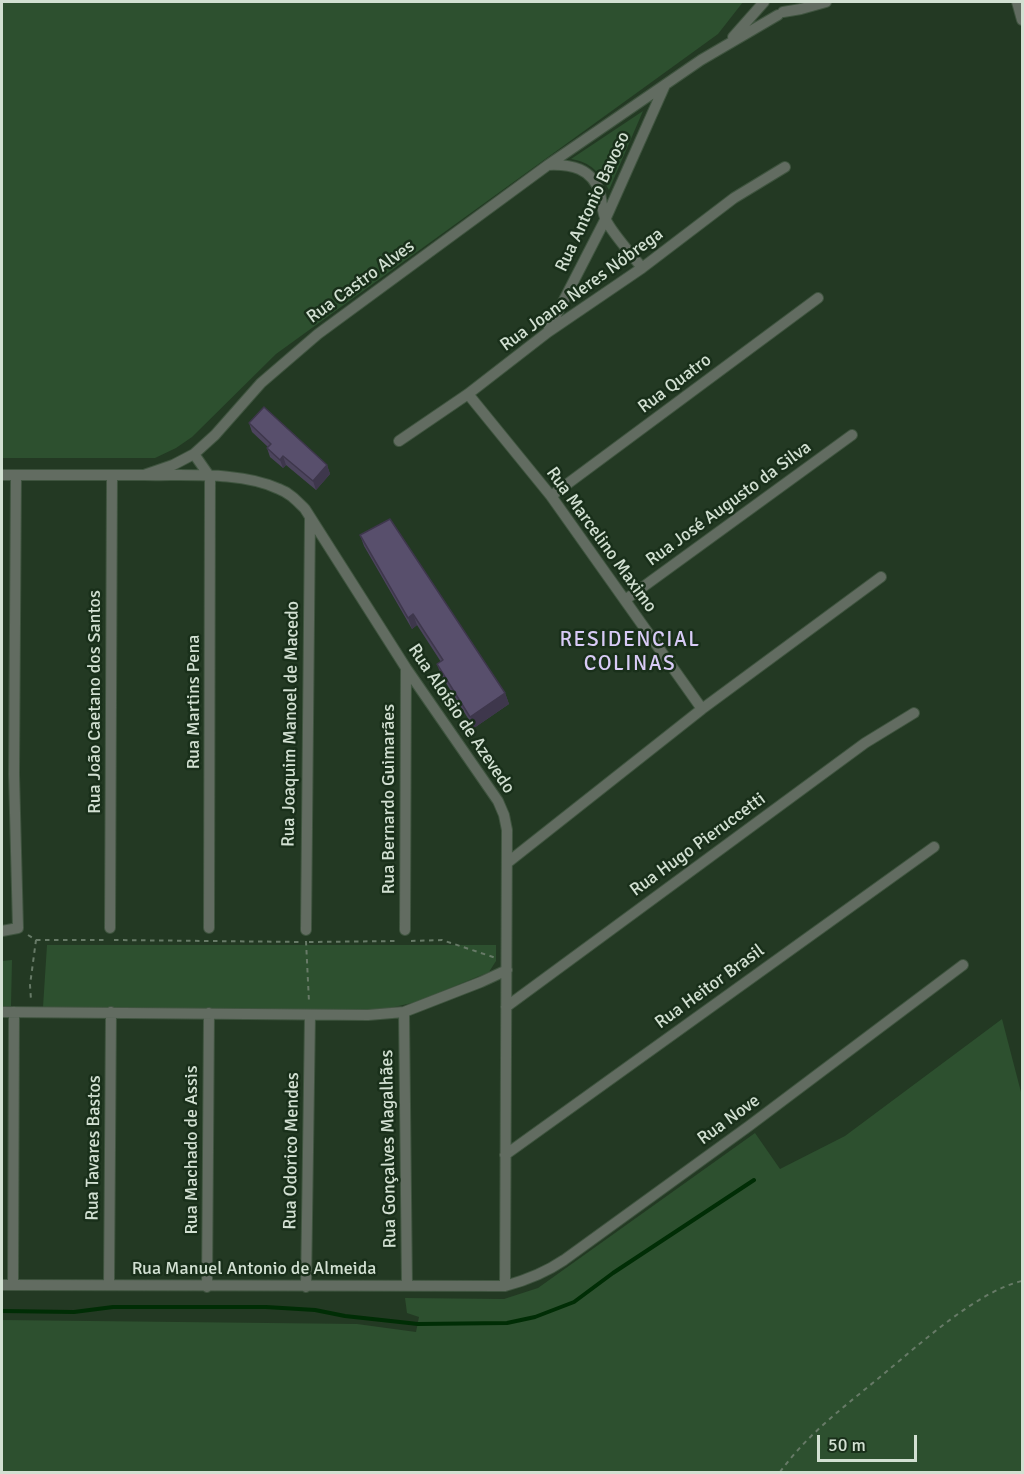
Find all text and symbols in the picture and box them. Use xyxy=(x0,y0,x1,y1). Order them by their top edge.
street label: Rua Antonio Bavoso xyxy=(551,129,635,275)
street label: Rua Joana Neres Nóbrega xyxy=(496,224,668,356)
street label: Rua Castro Alves xyxy=(303,236,419,328)
street label: Rua Quatro xyxy=(634,350,716,418)
street label: Rua José Augusto da Silva xyxy=(642,437,816,571)
street label: Rua Marcelino Maximo xyxy=(541,463,661,617)
street label: Rua João Caetano dos Santos xyxy=(84,590,106,814)
street label: Rua Joaquim Manoel de Macedo xyxy=(278,601,304,847)
district label: RESIDENCIAL COLINAS xyxy=(559,627,701,677)
street label: Rua Martins Pena xyxy=(183,635,205,769)
street label: Rua Aloísio de Azevedo xyxy=(403,640,519,798)
street label: Rua Bernardo Guimarães xyxy=(378,704,400,894)
street label: Rua Hugo Pieruccetti xyxy=(626,789,770,901)
street label: Rua Heitor Brasil xyxy=(651,940,769,1034)
street label: Rua Gonçalves Magalhães xyxy=(376,1049,402,1249)
street label: Rua Machado de Assis xyxy=(181,1065,203,1235)
street label: Rua Odorico Mendes xyxy=(280,1072,304,1230)
street label: Rua Tavares Bastos xyxy=(82,1075,106,1221)
street label: Rua Nove xyxy=(694,1090,764,1150)
street label: Rua Manuel Antonio de Almeida xyxy=(132,1258,376,1280)
scale bar xyxy=(820,1423,920,1461)
text: 50 m xyxy=(828,1434,866,1456)

